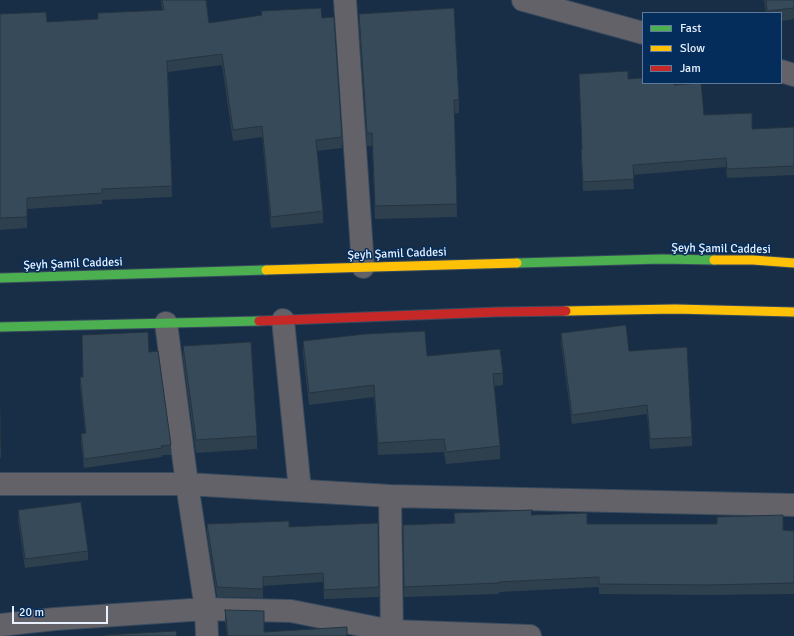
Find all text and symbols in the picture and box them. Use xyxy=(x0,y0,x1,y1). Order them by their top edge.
legend xyxy=(642,12,782,84)
text: Fast xyxy=(680,21,701,36)
text: Slow xyxy=(680,41,705,56)
text: Jam xyxy=(680,61,701,76)
street label: Şeyh Şamil Caddesi xyxy=(671,241,771,257)
street label: Şeyh Şamil Caddesi xyxy=(347,245,447,263)
street label: Şeyh Şamil Caddesi xyxy=(23,255,123,273)
scale bar xyxy=(14,598,110,624)
text: 20 m xyxy=(19,605,44,620)

